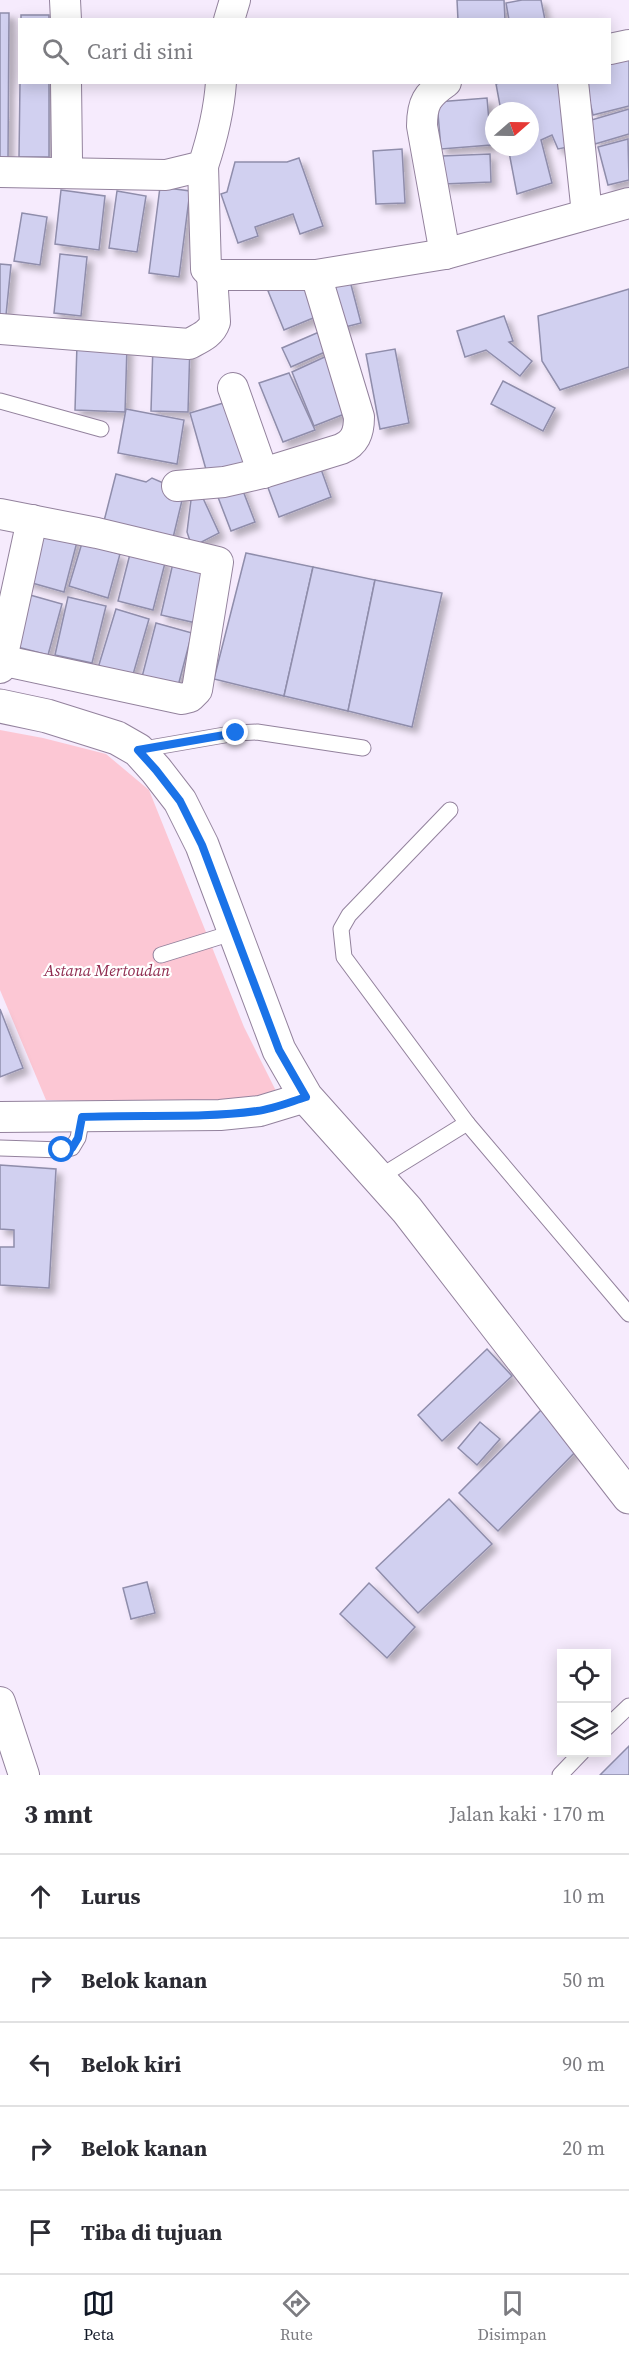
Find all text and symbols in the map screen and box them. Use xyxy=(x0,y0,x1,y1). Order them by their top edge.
search box xyxy=(18,18,611,84)
icon: search xyxy=(39,35,72,68)
text: Cari di sini xyxy=(87,36,193,66)
north arrow xyxy=(485,102,539,156)
route end xyxy=(222,719,248,745)
park label: Astana Mertoudan xyxy=(43,959,170,981)
route start xyxy=(48,1136,74,1162)
map controls xyxy=(557,1649,611,1757)
button: locate xyxy=(557,1649,611,1703)
button: layers xyxy=(557,1703,611,1757)
text: 3 mnt xyxy=(24,1796,92,1832)
text: Jalan kaki · 170 m xyxy=(449,1800,605,1828)
icon: ahead xyxy=(24,1880,57,1913)
text: Lurus xyxy=(81,1881,140,1911)
text: 10 m xyxy=(562,1882,605,1910)
icon: right xyxy=(24,1964,57,1997)
text: Belok kanan xyxy=(81,1965,207,1995)
text: 50 m xyxy=(562,1966,605,1994)
icon: left xyxy=(24,2048,57,2081)
text: Belok kiri xyxy=(81,2049,181,2079)
text: 90 m xyxy=(562,2050,605,2078)
icon: right xyxy=(24,2132,57,2165)
text: Belok kanan xyxy=(81,2133,207,2163)
text: 20 m xyxy=(562,2134,605,2162)
icon: arrive xyxy=(24,2216,57,2249)
text: Tiba di tujuan xyxy=(81,2217,222,2247)
tab: Peta xyxy=(82,2287,115,2345)
tab: Rute xyxy=(280,2287,313,2345)
tab: Disimpan xyxy=(478,2287,547,2345)

